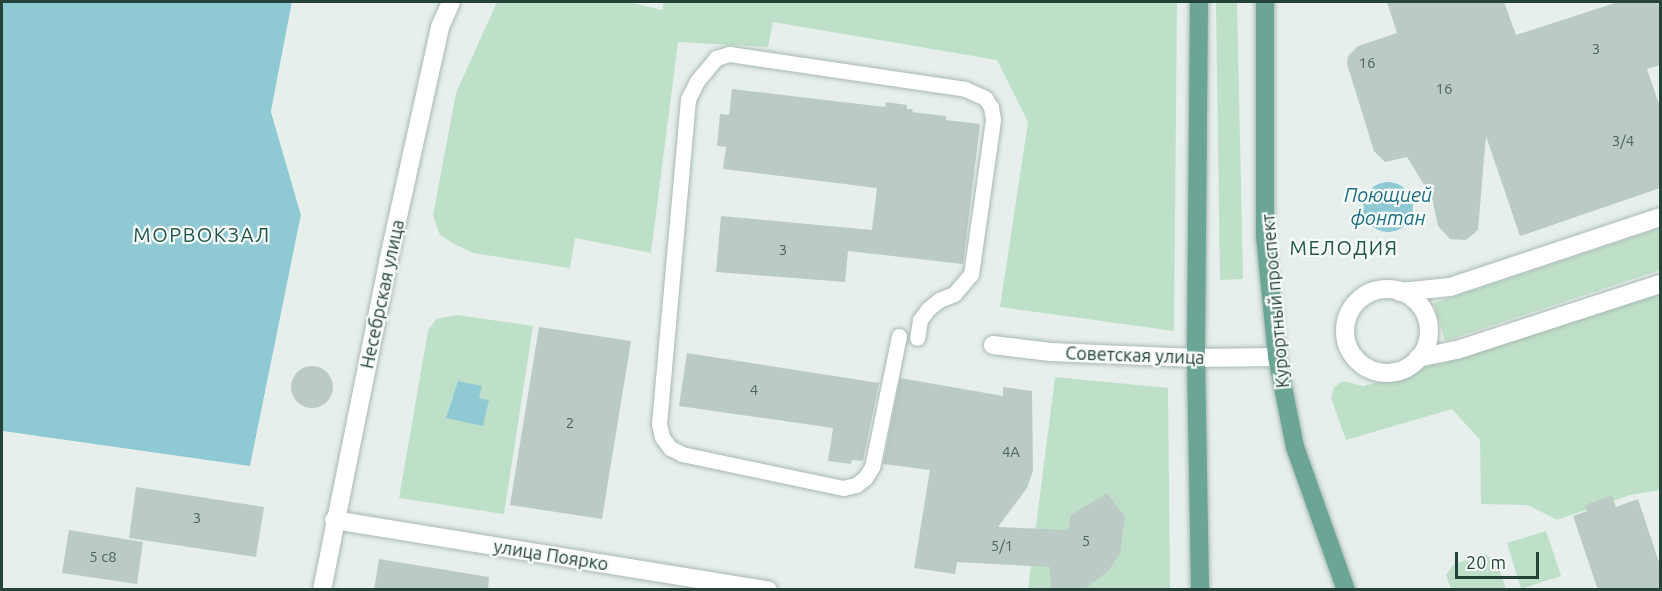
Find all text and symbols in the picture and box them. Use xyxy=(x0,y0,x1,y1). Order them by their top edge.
house number: 3 xyxy=(1592,40,1600,58)
house number: 16 xyxy=(1359,54,1375,72)
house number: 16 xyxy=(1436,80,1452,98)
house number: 3/4 xyxy=(1612,132,1634,150)
water label: Поющией фонтан xyxy=(1344,183,1432,230)
street label: Курортный проспект xyxy=(1257,213,1293,389)
street label: Несебрская улица xyxy=(356,218,408,370)
district label: МОРВОКЗАЛ xyxy=(133,222,271,246)
district label: МЕЛОДИЯ xyxy=(1290,235,1398,259)
house number: 3 xyxy=(779,241,787,259)
street label: Советская улица xyxy=(1065,342,1205,368)
house number: 4 xyxy=(750,381,758,399)
house number: 2 xyxy=(566,414,574,432)
house number: 4А xyxy=(1002,443,1020,461)
house number: 3 xyxy=(193,509,201,527)
house number: 5 xyxy=(1082,532,1090,550)
street label: улица Поярко xyxy=(492,535,610,575)
house number: 5/1 xyxy=(991,537,1013,555)
scale bar xyxy=(1458,540,1542,578)
house number: 5 с8 xyxy=(89,548,117,566)
text: 20 m xyxy=(1466,552,1506,572)

